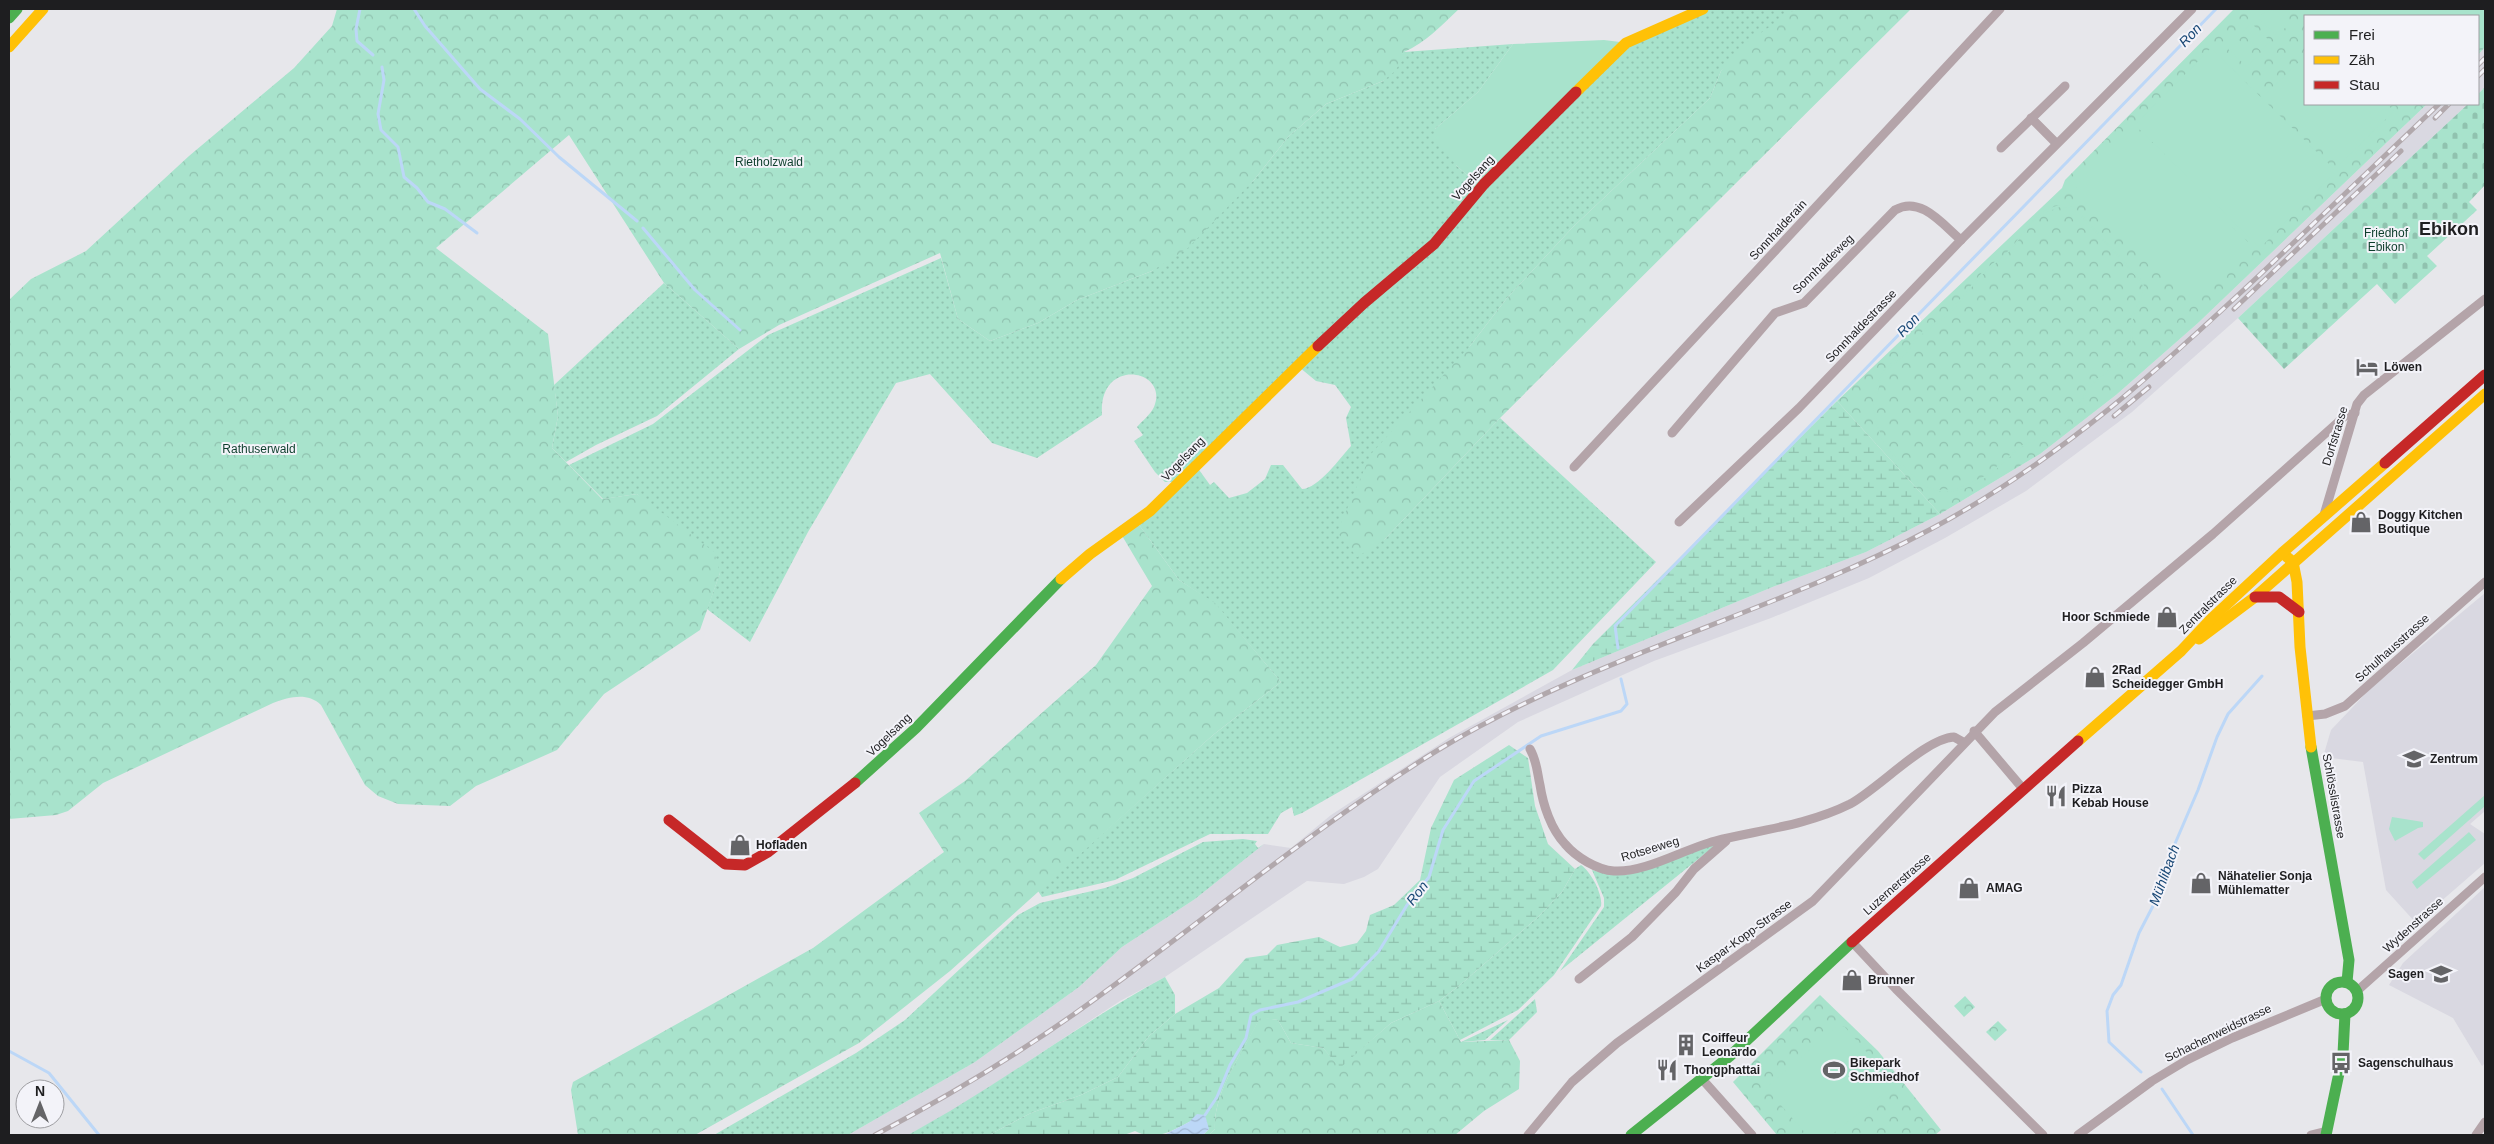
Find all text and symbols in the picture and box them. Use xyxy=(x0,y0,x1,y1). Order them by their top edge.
legend xyxy=(2304,15,2479,105)
water label: Ron xyxy=(2175,20,2205,50)
text: Frei xyxy=(2349,26,2375,43)
text: Zäh xyxy=(2349,51,2375,68)
text: Stau xyxy=(2349,76,2380,93)
street label: Vogelsang xyxy=(1449,152,1497,204)
park label: Rietholzwald xyxy=(735,155,803,169)
street label: Sonnhalderain xyxy=(1746,197,1810,263)
district label: Ebikon xyxy=(2419,219,2479,239)
park label: Friedhof Ebikon xyxy=(2364,226,2409,254)
street label: Sonnhaldeweg xyxy=(1790,231,1856,297)
street label: Sonnhaldestrasse xyxy=(1823,286,1900,365)
water label: Ron xyxy=(1893,310,1923,340)
hotel icon: Löwen xyxy=(2354,354,2380,380)
place label: Löwen xyxy=(2384,360,2422,374)
street label: Dorfstrasse xyxy=(2319,404,2351,467)
street label: Vogelsang xyxy=(1158,434,1208,484)
park label: Rathuserwald xyxy=(222,442,296,456)
place label: Doggy Kitchen Boutique xyxy=(2378,508,2463,536)
shop icon: Doggy Kitchen Boutique xyxy=(2348,509,2374,535)
street label: Zentralstrasse xyxy=(2176,573,2240,637)
shop icon: Hoor Schmiede xyxy=(2154,604,2180,630)
place label: Hoor Schmiede xyxy=(2062,610,2150,624)
street label: Schulhausstrasse xyxy=(2352,611,2432,685)
place label: 2Rad Scheidegger GmbH xyxy=(2112,663,2223,691)
shop icon: 2Rad Scheidegger GmbH xyxy=(2082,664,2108,690)
street label: Vogelsang xyxy=(864,710,914,760)
school or university icon: Zentrum xyxy=(2401,746,2427,772)
street label: Schlösslistrasse xyxy=(2320,752,2348,840)
place label: Zentrum xyxy=(2430,752,2478,766)
place label: Pizza Kebab House xyxy=(2072,782,2149,810)
restaurant icon: Pizza Kebab House xyxy=(2043,783,2069,809)
shop icon: Hofladen xyxy=(727,832,753,858)
street label: Rotseeweg xyxy=(1619,834,1681,864)
place label: Hofladen xyxy=(756,838,807,852)
water label: Mühlibach xyxy=(2146,842,2183,908)
street label: Luzernerstrasse xyxy=(1860,850,1934,918)
place label: Nähatelier Sonja Mühlematter xyxy=(2218,869,2312,897)
shop icon: Nähatelier Sonja Mühlematter xyxy=(2188,870,2214,896)
shop icon: AMAG xyxy=(1956,875,1982,901)
water label: Ron xyxy=(1403,878,1431,908)
place label: AMAG xyxy=(1986,881,2023,895)
street label: Wydenstrasse xyxy=(2380,894,2446,956)
street label: Kaspar-Kopp-Strasse xyxy=(1693,896,1795,975)
school or university icon: Sagen xyxy=(2428,961,2454,987)
shop icon: Brunner xyxy=(1839,967,1865,993)
place label: Sagen xyxy=(2388,967,2424,981)
place label: Brunner xyxy=(1868,973,1915,987)
street label: Schachenweidstrasse xyxy=(2162,1001,2274,1065)
place label: Coiffeur Leonardo xyxy=(1702,1031,1757,1059)
building icon: Coiffeur Leonardo xyxy=(1673,1032,1699,1058)
bus stop icon: Sagenschulhaus xyxy=(2328,1050,2354,1076)
place label: Bikepark Schmiedhof xyxy=(1850,1056,1920,1084)
place label: Sagenschulhaus xyxy=(2358,1056,2454,1070)
restaurant icon: Thongphattai xyxy=(1654,1057,1680,1083)
sports icon: Bikepark Schmiedhof xyxy=(1821,1057,1847,1083)
place label: Thongphattai xyxy=(1684,1063,1760,1077)
north arrow xyxy=(15,1079,65,1129)
text: N xyxy=(35,1083,45,1099)

